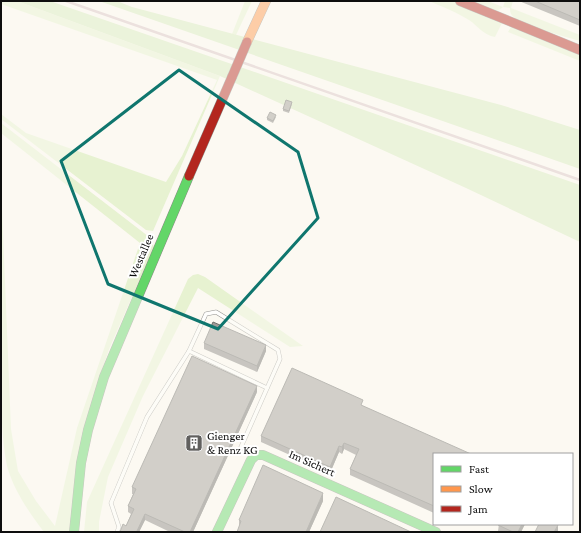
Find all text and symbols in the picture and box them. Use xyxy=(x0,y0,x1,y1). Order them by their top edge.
street label: Westallee xyxy=(125,232,157,280)
place label: Gienger & Renz KG xyxy=(207,429,258,457)
building icon: Gienger & Renz KG xyxy=(184,433,204,453)
street label: Im Sichert xyxy=(287,447,338,480)
legend xyxy=(433,453,573,525)
text: Fast xyxy=(469,462,490,476)
text: Slow xyxy=(469,482,493,496)
text: Jam xyxy=(468,502,488,516)

